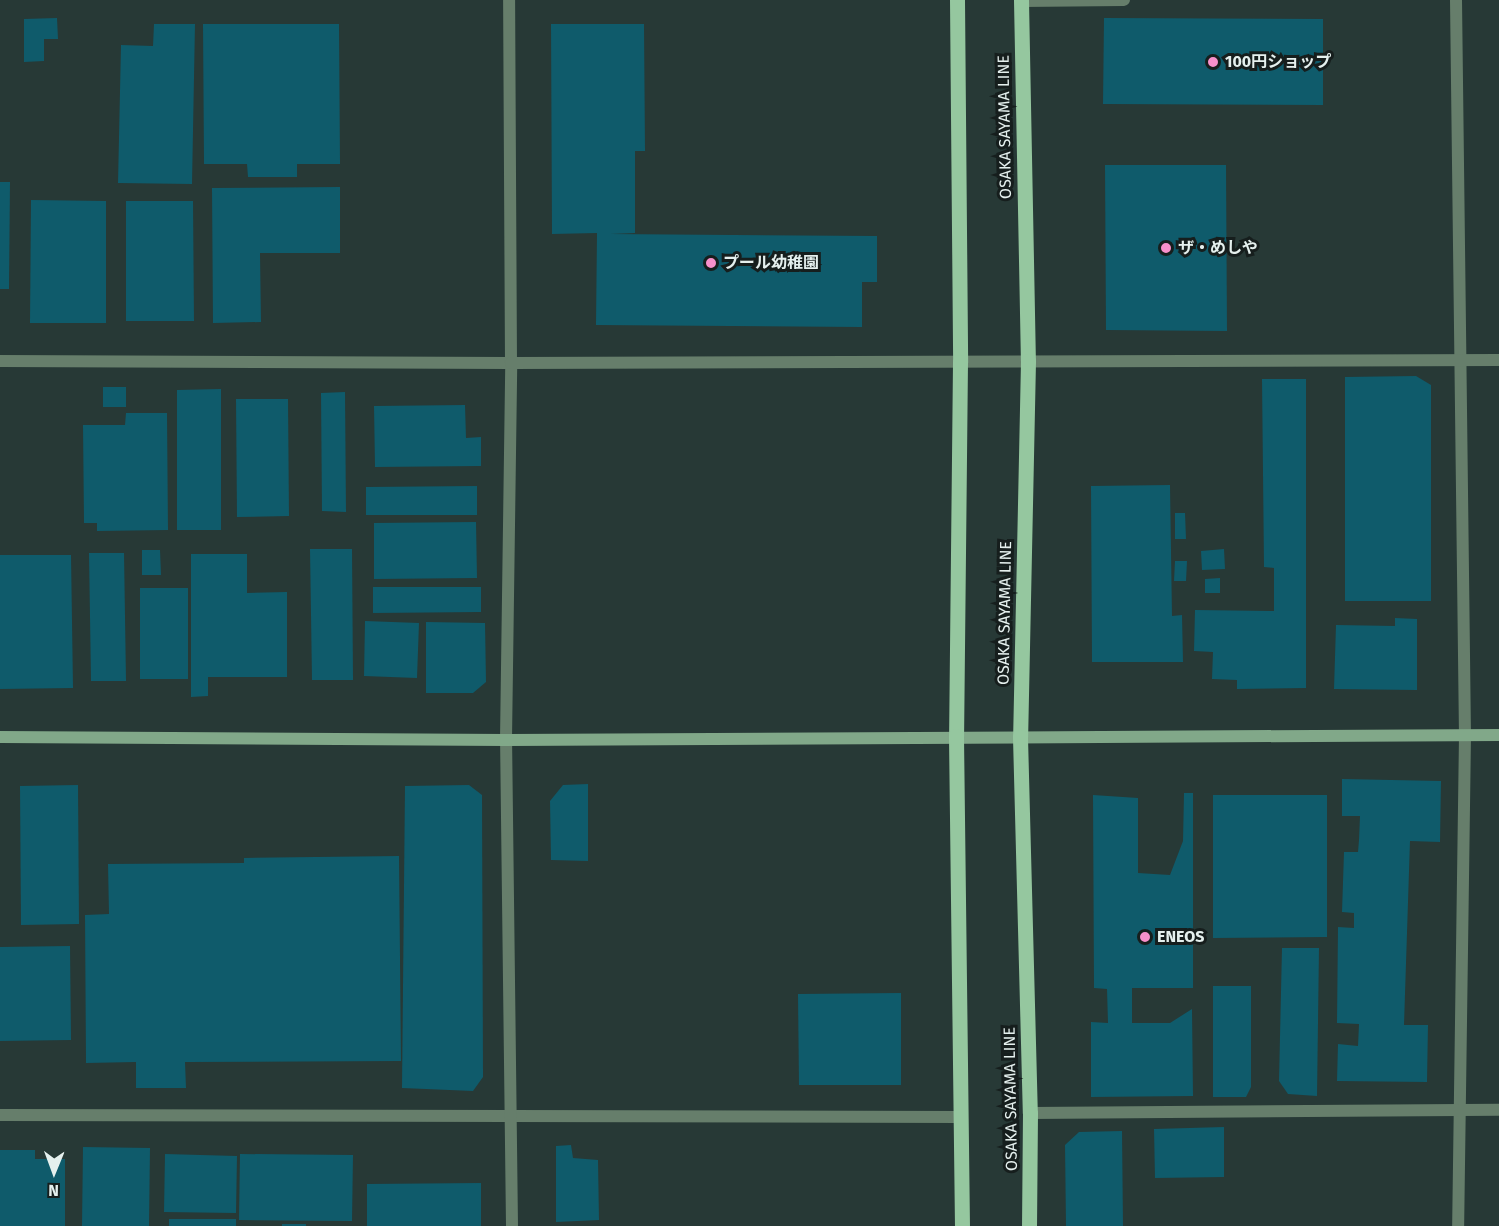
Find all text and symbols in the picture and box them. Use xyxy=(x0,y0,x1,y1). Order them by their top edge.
place label: 100円ショップ xyxy=(1225,52,1331,72)
street label: OSAKA SAYAMA LINE xyxy=(994,55,1016,199)
marker: 100円ショップ xyxy=(1206,55,1220,69)
place label: ザ・めしや xyxy=(1178,238,1258,258)
marker: ザ・めしや xyxy=(1159,241,1173,255)
place label: プール幼稚園 xyxy=(723,253,819,273)
marker: プール幼稚園 xyxy=(704,256,718,270)
street label: OSAKA SAYAMA LINE xyxy=(994,541,1016,685)
place label: ENEOS xyxy=(1157,927,1204,947)
marker: ENEOS xyxy=(1138,930,1152,944)
street label: OSAKA SAYAMA LINE xyxy=(1000,1027,1022,1171)
north arrow xyxy=(24,1142,84,1202)
text: N xyxy=(48,1181,59,1200)

